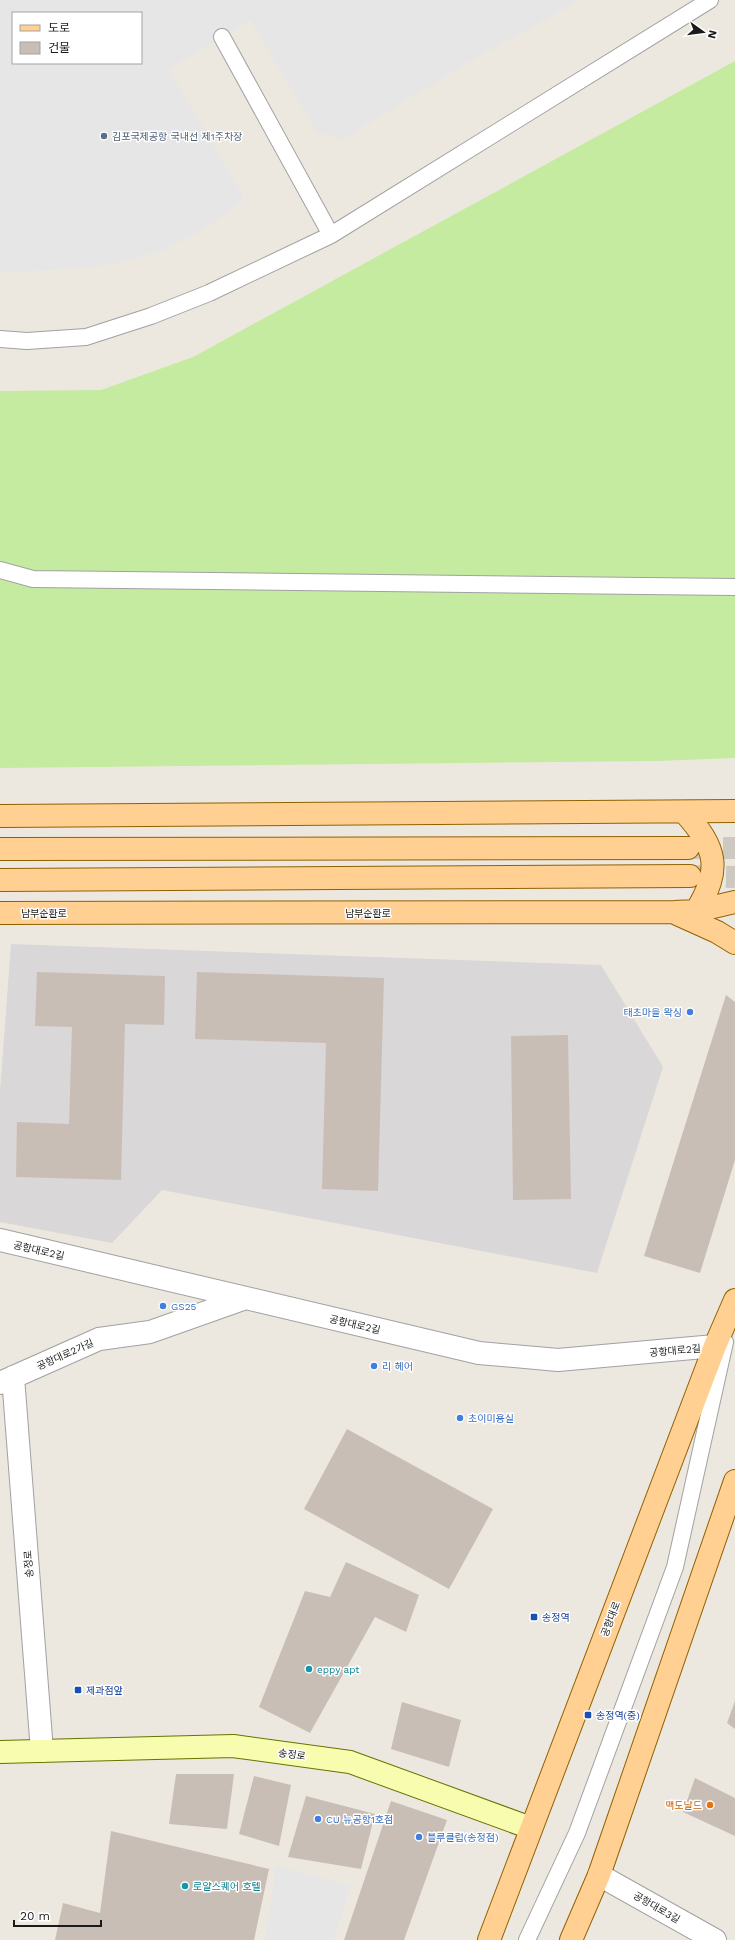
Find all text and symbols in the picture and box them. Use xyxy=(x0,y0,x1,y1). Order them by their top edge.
legend xyxy=(12,12,142,64)
north arrow xyxy=(683,12,723,52)
text: 도로 xyxy=(48,21,70,35)
text: N xyxy=(705,29,720,40)
text: 건물 xyxy=(48,41,70,55)
marker: 김포국제공항 국내선 제1주차장 xyxy=(99,131,109,141)
place label: 김포국제공항 국내선 제1주차장 xyxy=(112,131,242,142)
street label: 남부순환로 xyxy=(21,908,67,919)
street label: 남부순환로 xyxy=(345,908,391,919)
place label: 태초마을 왁싱 xyxy=(623,1007,682,1018)
marker: 태초마을 왁싱 xyxy=(685,1007,695,1017)
street label: 공항대로2길 xyxy=(12,1239,65,1262)
marker: GS25 xyxy=(158,1301,168,1311)
place label: GS25 xyxy=(171,1301,196,1312)
street label: 공항대로2길 xyxy=(328,1313,381,1336)
street label: 공항대로2가길 xyxy=(35,1337,95,1372)
street label: 공항대로2길 xyxy=(649,1343,701,1358)
marker: 리 헤어 xyxy=(369,1361,379,1371)
place label: 리 헤어 xyxy=(382,1361,413,1372)
marker: 초이미용실 xyxy=(455,1413,465,1423)
place label: 초이미용실 xyxy=(468,1413,514,1424)
street label: 송정로 xyxy=(22,1550,35,1578)
street label: 공항대로 xyxy=(599,1600,622,1638)
marker: 송정역 xyxy=(529,1612,539,1622)
place label: 송정역 xyxy=(542,1612,570,1623)
marker: eppy apt xyxy=(304,1664,314,1674)
place label: eppy apt xyxy=(317,1664,360,1675)
marker: 제과점앞 xyxy=(73,1685,83,1695)
place label: 제과점앞 xyxy=(86,1685,123,1696)
marker: 송정역(중) xyxy=(583,1710,593,1720)
place label: 송정역(중) xyxy=(596,1710,640,1721)
street label: 송정로 xyxy=(277,1747,306,1762)
place label: 맥도날드 xyxy=(665,1800,702,1811)
marker: 맥도날드 xyxy=(705,1800,715,1810)
marker: CU 뉴공항1호점 xyxy=(313,1814,323,1824)
place label: CU 뉴공항1호점 xyxy=(326,1814,393,1825)
marker: 블루클럽(송정점) xyxy=(414,1832,424,1842)
place label: 블루클럽(송정점) xyxy=(427,1832,498,1843)
marker: 로얄스퀘어 호텔 xyxy=(180,1881,190,1891)
place label: 로얄스퀘어 호텔 xyxy=(193,1881,261,1892)
street label: 공항대로3길 xyxy=(632,1890,682,1925)
scale bar xyxy=(14,1902,101,1928)
text: 20 m xyxy=(20,1909,50,1923)

